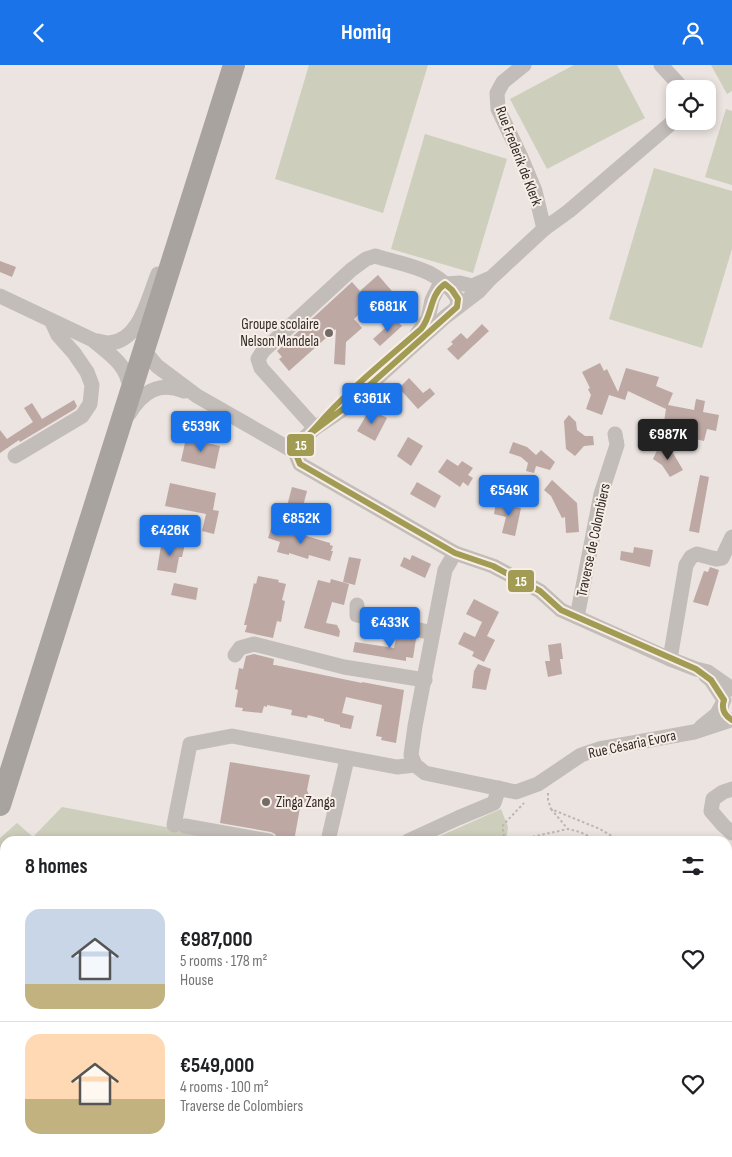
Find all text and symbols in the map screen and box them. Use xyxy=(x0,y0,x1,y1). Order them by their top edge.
icon: back xyxy=(25,19,53,47)
text: Homiq xyxy=(341,19,391,46)
icon: person xyxy=(679,19,707,47)
map controls xyxy=(666,80,716,130)
button: locate xyxy=(666,80,716,130)
street label: Rue Frederik de Klerk xyxy=(491,104,546,209)
pin: €681K xyxy=(353,291,423,333)
text: €681K xyxy=(369,297,407,316)
place label: Groupe scolaire Nelson Mandela xyxy=(240,315,319,351)
marker: Groupe scolaire Nelson Mandela xyxy=(323,327,335,339)
pin: €361K xyxy=(337,383,407,425)
text: €361K xyxy=(353,389,391,408)
pin: €539K xyxy=(166,411,236,453)
text: €539K xyxy=(182,417,220,436)
pin: €987K xyxy=(633,419,703,461)
text: €987K xyxy=(649,425,687,444)
line badge: 15 xyxy=(286,433,315,457)
text: 15 xyxy=(295,437,307,454)
pin: €549K xyxy=(474,475,544,517)
text: €549K xyxy=(490,481,528,500)
street label: Traverse de Colombiers xyxy=(572,482,615,599)
pin: €852K xyxy=(266,503,336,545)
text: €852K xyxy=(282,509,320,528)
pin: €426K xyxy=(135,515,205,557)
text: €426K xyxy=(151,521,189,540)
line badge: 15 xyxy=(507,569,535,593)
text: 15 xyxy=(515,573,527,590)
pin: €433K xyxy=(355,607,425,649)
text: €433K xyxy=(371,613,409,632)
street label: Rue Césaria Evora xyxy=(587,726,678,763)
place label: Zinga Zanga xyxy=(276,793,335,812)
marker: Zinga Zanga xyxy=(260,796,272,808)
icon: filters xyxy=(679,852,707,880)
text: 8 homes xyxy=(25,854,88,879)
text: €987,000 xyxy=(180,927,252,952)
icon: home xyxy=(65,929,125,989)
icon: heart xyxy=(679,945,707,973)
text: 5 rooms · 178 m² xyxy=(180,952,268,971)
text: House xyxy=(180,971,214,990)
text: €549,000 xyxy=(180,1053,254,1078)
icon: home xyxy=(65,1054,125,1114)
icon: heart xyxy=(679,1070,707,1098)
text: 4 rooms · 100 m² xyxy=(180,1078,269,1097)
text: Traverse de Colombiers xyxy=(180,1097,303,1116)

